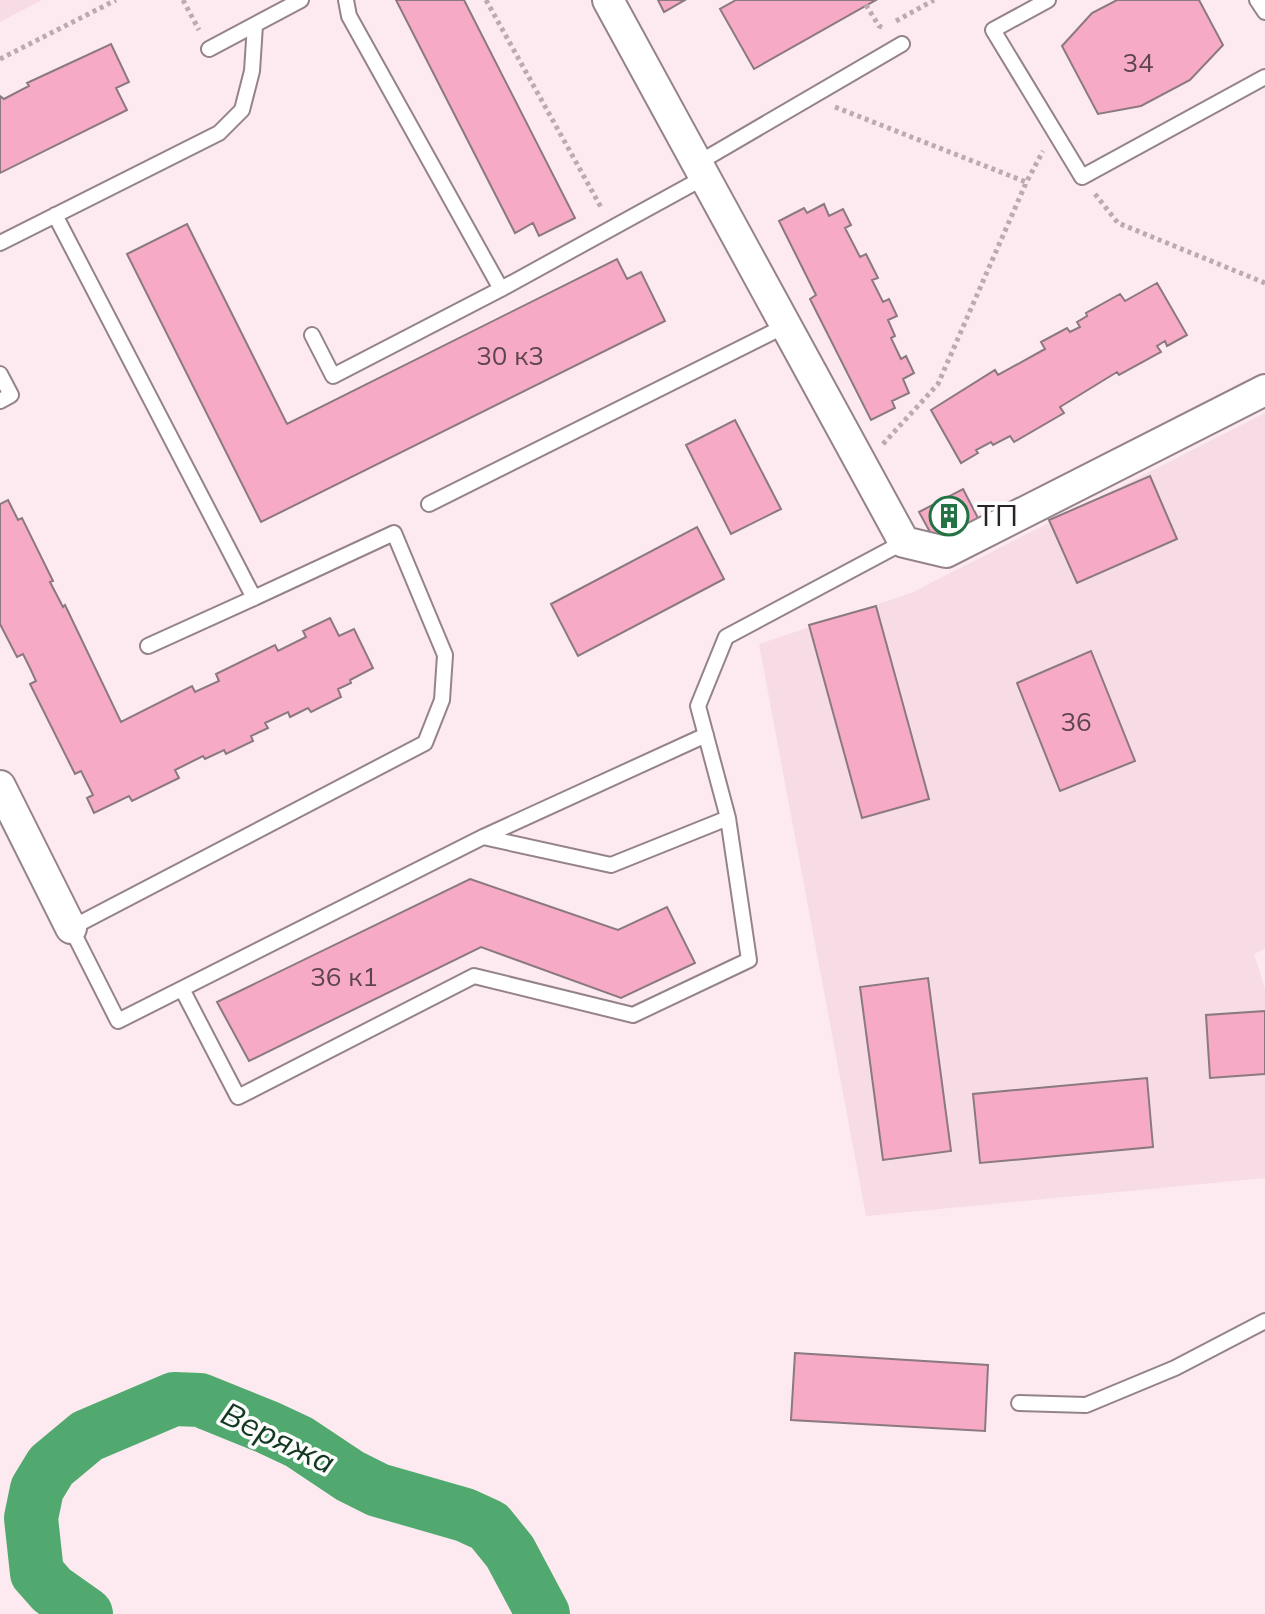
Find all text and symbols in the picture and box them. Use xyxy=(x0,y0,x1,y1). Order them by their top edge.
house number: 34 xyxy=(1122,46,1154,79)
house number: 30 к3 xyxy=(476,339,544,372)
building icon: ТП xyxy=(928,495,970,537)
place label: ТП xyxy=(977,496,1018,534)
house number: 36 xyxy=(1060,705,1092,738)
house number: 36 к1 xyxy=(310,960,378,993)
water label: Веряжа xyxy=(215,1392,342,1482)

